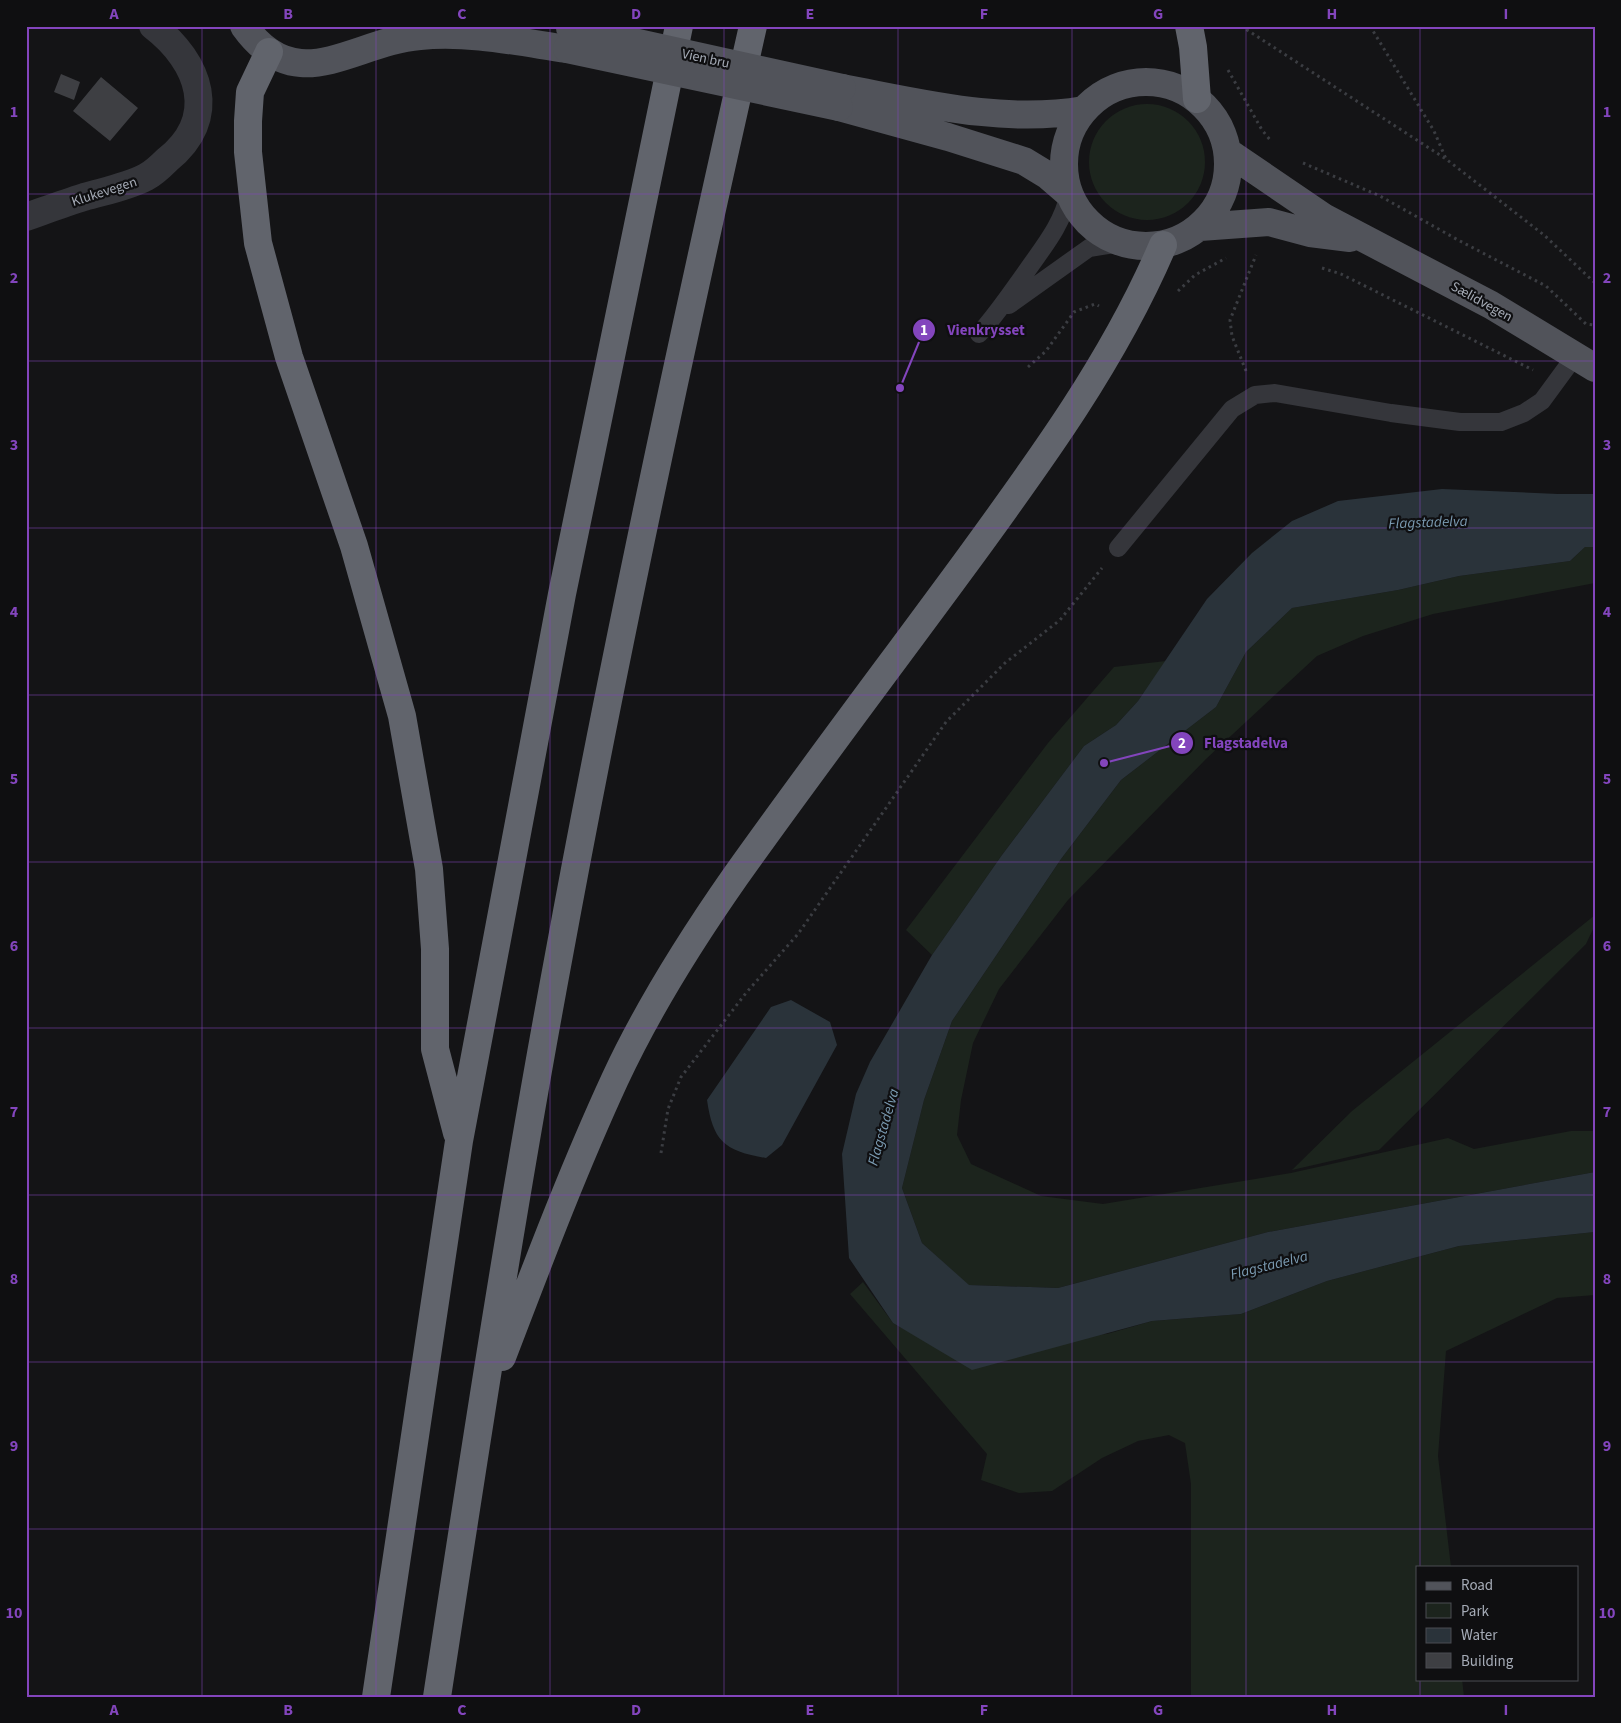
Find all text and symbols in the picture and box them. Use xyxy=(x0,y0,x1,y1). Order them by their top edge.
text: A xyxy=(108,3,119,25)
text: B xyxy=(283,3,293,25)
text: C xyxy=(457,3,467,25)
text: D xyxy=(631,3,641,25)
text: E xyxy=(806,3,814,25)
text: F xyxy=(980,3,988,25)
text: G xyxy=(1153,3,1163,25)
text: H xyxy=(1327,3,1337,25)
text: I xyxy=(1504,3,1508,25)
street label: Vien bru xyxy=(680,44,731,74)
text: 1 xyxy=(10,101,18,123)
text: 1 xyxy=(1603,101,1611,123)
street label: Klukevegen xyxy=(69,172,140,212)
text: 2 xyxy=(10,267,18,289)
text: 2 xyxy=(1603,267,1611,289)
street label: Sælidvegen xyxy=(1447,277,1516,327)
callout: Vienkrysset xyxy=(912,315,1034,345)
text: 1 xyxy=(920,320,928,341)
text: Vienkrysset xyxy=(946,320,1025,341)
text: 3 xyxy=(10,434,18,456)
text: 3 xyxy=(1603,434,1611,456)
water label: Flagstadelva xyxy=(1388,511,1468,534)
text: 4 xyxy=(10,601,19,623)
text: 4 xyxy=(1603,601,1612,623)
callout: Flagstadelva xyxy=(1169,728,1298,758)
text: 2 xyxy=(1178,733,1186,754)
text: Flagstadelva xyxy=(1204,733,1288,754)
text: 5 xyxy=(10,768,18,790)
text: 5 xyxy=(1603,768,1611,790)
text: 6 xyxy=(10,935,18,957)
text: 6 xyxy=(1603,935,1611,957)
water label: Flagstadelva xyxy=(862,1086,904,1168)
text: 7 xyxy=(10,1101,18,1123)
text: 7 xyxy=(1603,1101,1611,1123)
water label: Flagstadelva xyxy=(1228,1246,1310,1285)
text: 8 xyxy=(10,1268,18,1290)
text: 8 xyxy=(1603,1268,1611,1290)
text: 9 xyxy=(10,1435,18,1457)
text: 9 xyxy=(1603,1435,1611,1457)
legend xyxy=(1416,1566,1578,1680)
text: Road xyxy=(1461,1575,1493,1596)
text: Park xyxy=(1461,1601,1490,1622)
text: 10 xyxy=(6,1602,22,1624)
text: 10 xyxy=(1599,1602,1615,1624)
text: Water xyxy=(1461,1625,1498,1646)
text: Building xyxy=(1461,1651,1514,1672)
text: A xyxy=(108,1699,119,1721)
text: B xyxy=(283,1699,293,1721)
text: C xyxy=(457,1699,467,1721)
text: D xyxy=(631,1699,641,1721)
text: E xyxy=(806,1699,814,1721)
text: F xyxy=(980,1699,988,1721)
text: G xyxy=(1153,1699,1163,1721)
text: H xyxy=(1327,1699,1337,1721)
text: I xyxy=(1504,1699,1508,1721)

